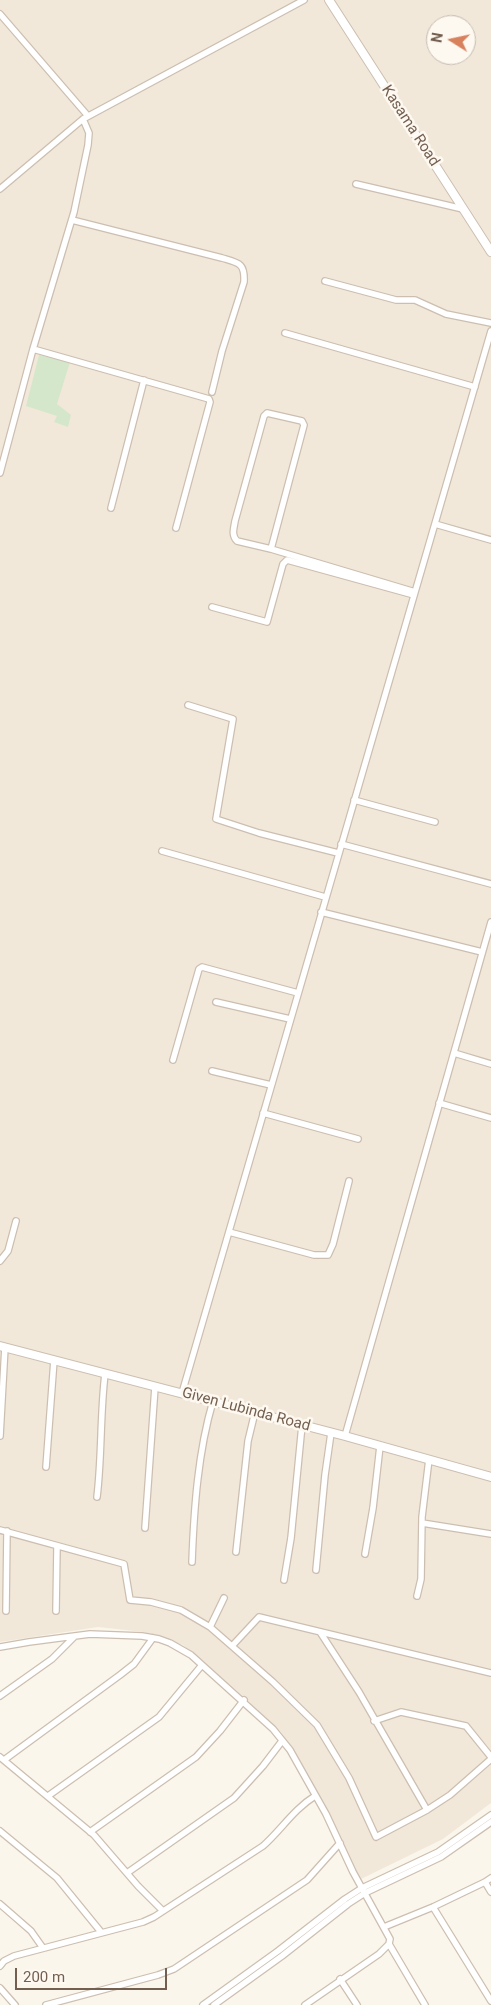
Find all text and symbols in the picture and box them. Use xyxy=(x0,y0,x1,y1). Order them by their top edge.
north arrow xyxy=(426,15,476,65)
text: N xyxy=(428,31,446,44)
street label: Kasama Road xyxy=(377,82,443,170)
street label: Given Lubinda Road xyxy=(180,1384,312,1436)
scale bar xyxy=(18,1958,170,1990)
text: 200 m xyxy=(23,1968,65,1986)

